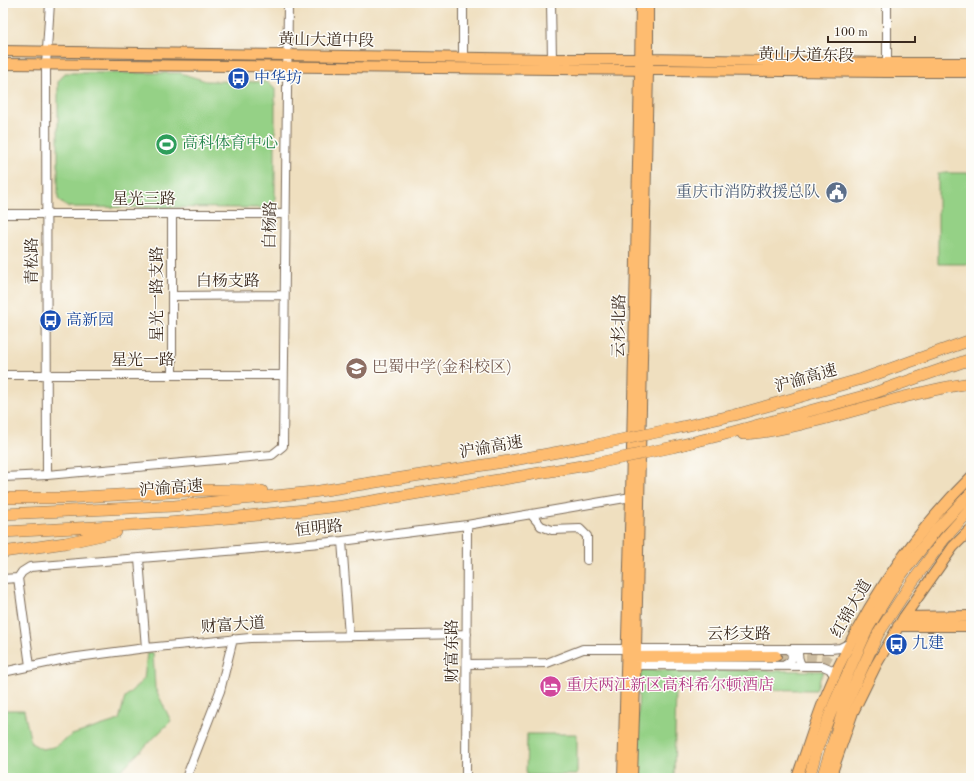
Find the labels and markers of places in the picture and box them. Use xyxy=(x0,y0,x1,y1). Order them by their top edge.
bus stop icon: 中华坊 xyxy=(225,66,251,92)
place label: 中华坊 xyxy=(254,69,302,87)
sports icon: 高科体育中心 xyxy=(153,131,179,157)
place label: 高科体育中心 xyxy=(182,134,278,152)
public building icon: 重庆市消防救援总队 xyxy=(823,180,849,206)
place label: 重庆市消防救援总队 xyxy=(676,183,820,201)
bus stop icon: 高新园 xyxy=(37,308,63,334)
place label: 高新园 xyxy=(66,311,114,329)
school or university icon: 巴蜀中学(金科校区) xyxy=(344,355,370,381)
place label: 巴蜀中学(金科校区) xyxy=(372,358,512,376)
bus stop icon: 九建 xyxy=(884,631,910,657)
place label: 九建 xyxy=(912,634,944,652)
hotel icon: 重庆两江新区高科希尔顿酒店 xyxy=(538,673,564,699)
place label: 重庆两江新区高科希尔顿酒店 xyxy=(566,676,774,694)

